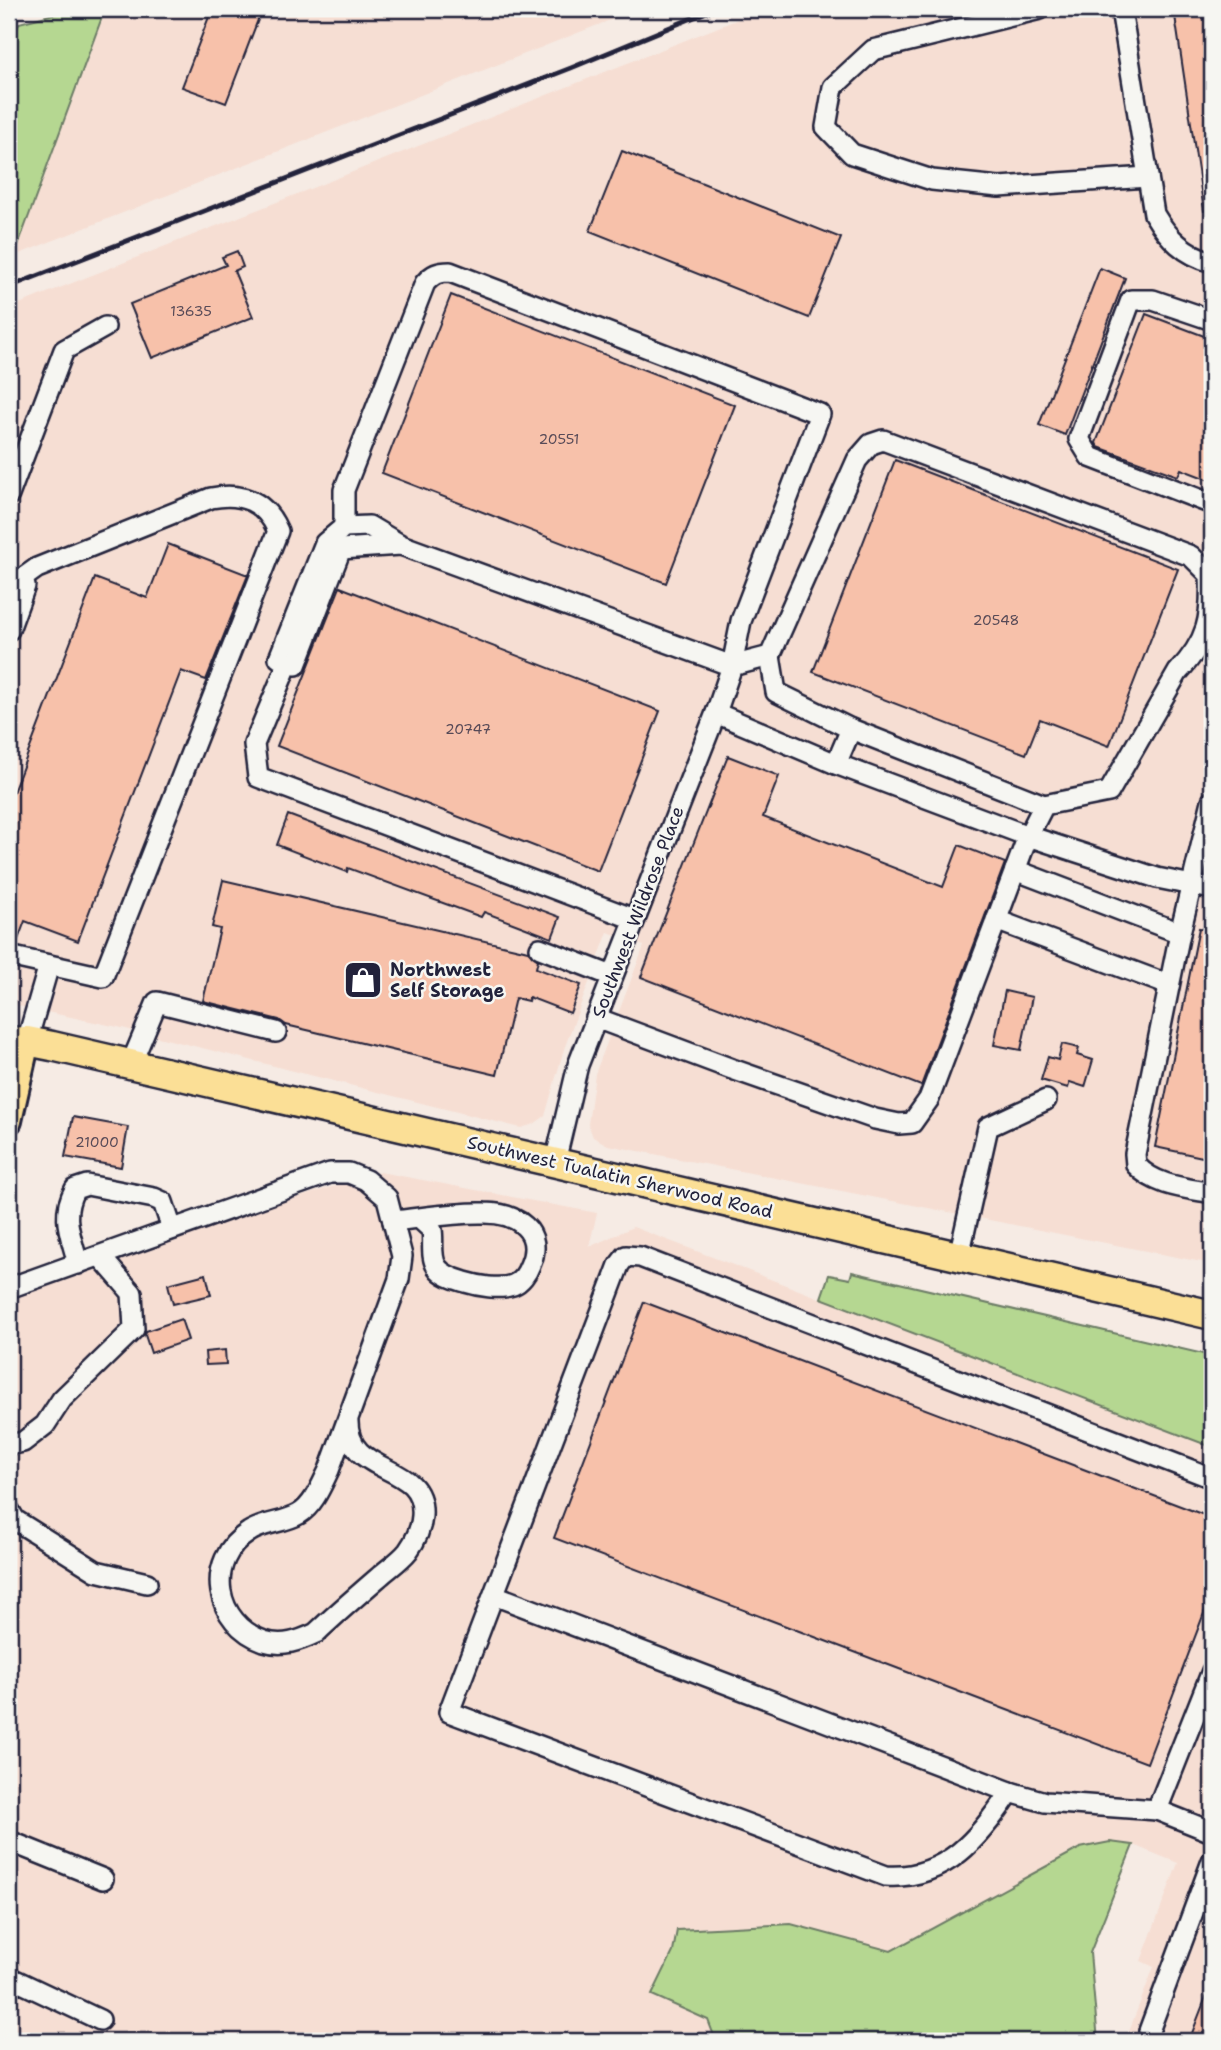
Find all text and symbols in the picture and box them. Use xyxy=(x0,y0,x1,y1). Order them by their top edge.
house number: 13635 xyxy=(170,302,212,320)
house number: 20551 xyxy=(539,430,579,448)
house number: 20548 xyxy=(973,611,1019,629)
house number: 20747 xyxy=(445,720,491,738)
street label: Southwest Wildrose Place xyxy=(586,803,690,1021)
place label: Northwest Self Storage xyxy=(390,958,505,1003)
shop icon: Northwest Self Storage xyxy=(342,959,384,1001)
street label: Southwest Tualatin Sherwood Road xyxy=(465,1130,775,1224)
house number: 21000 xyxy=(75,1133,119,1151)

